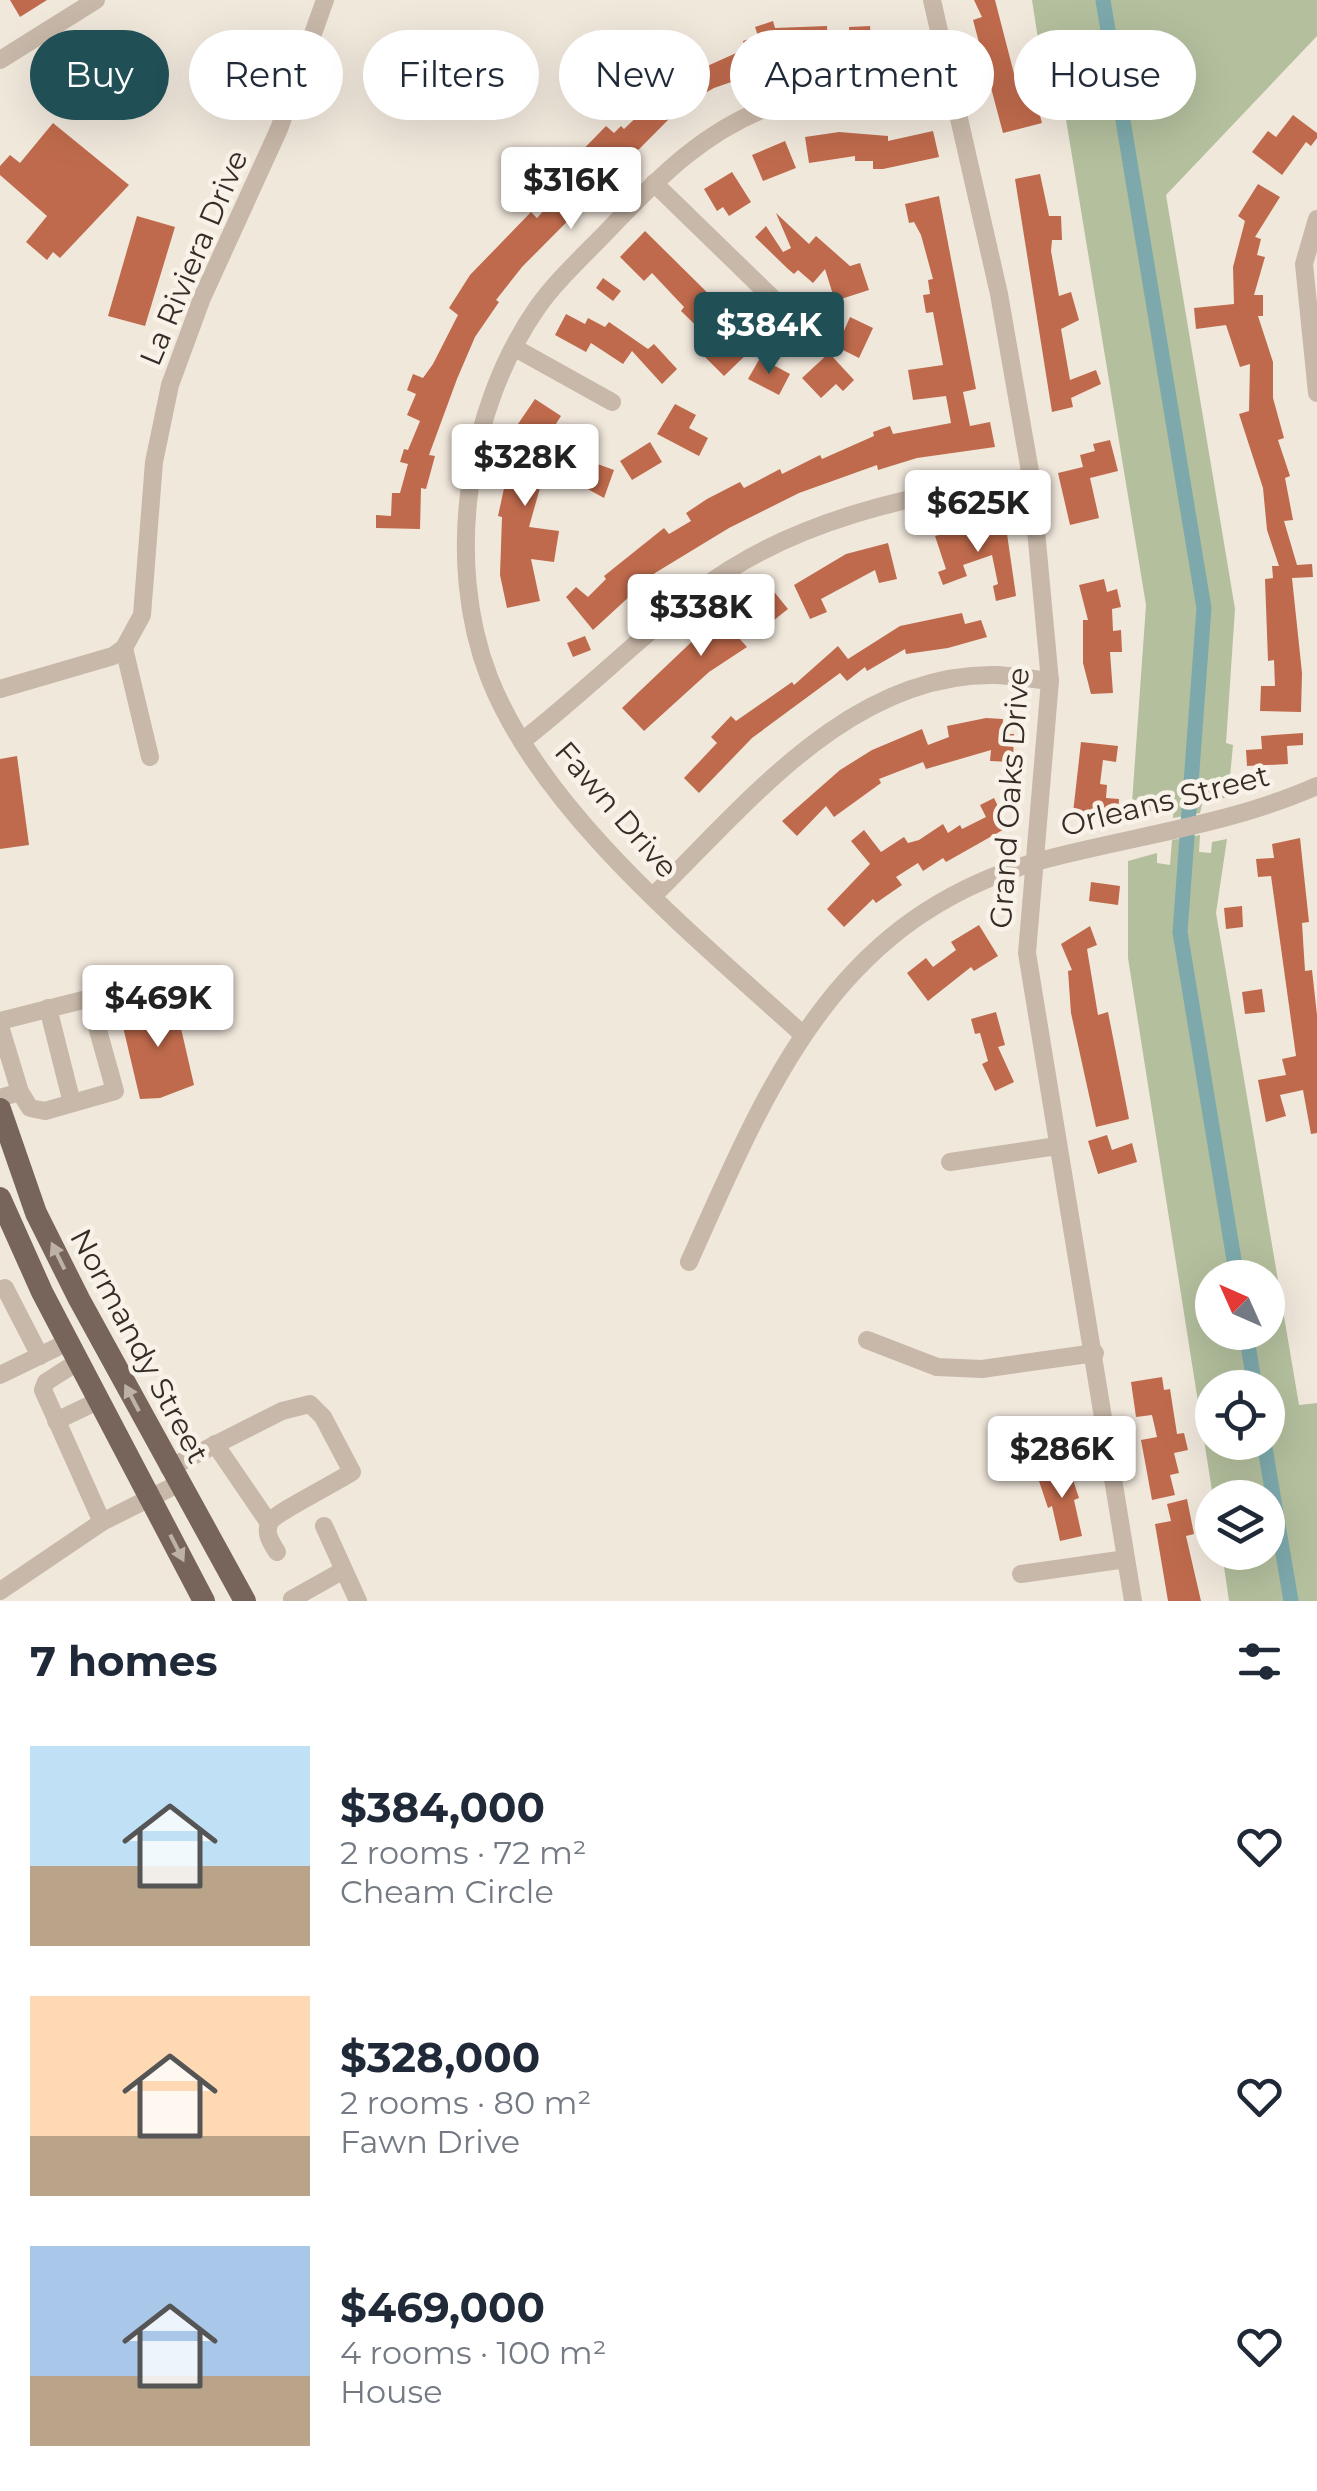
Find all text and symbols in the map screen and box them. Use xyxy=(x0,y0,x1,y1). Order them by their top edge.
chip: Buy xyxy=(30,30,169,120)
chip: Rent xyxy=(189,30,343,120)
chip: Filters xyxy=(363,30,539,120)
chip: New xyxy=(559,30,710,120)
chip: Apartment xyxy=(730,30,994,120)
chip: House xyxy=(1014,30,1196,120)
street label: La Riviera Drive xyxy=(132,145,256,371)
pin: $316K xyxy=(501,147,641,232)
text: $316K xyxy=(523,160,619,199)
pin: $384K xyxy=(699,292,839,377)
text: $384K xyxy=(716,305,822,344)
pin: $328K xyxy=(455,424,595,509)
text: $328K xyxy=(474,437,576,476)
pin: $625K xyxy=(908,470,1048,555)
text: $625K xyxy=(927,483,1029,522)
pin: $338K xyxy=(631,574,771,659)
text: $338K xyxy=(650,587,752,626)
street label: Grand Oaks Drive xyxy=(982,666,1037,930)
street label: Fawn Drive xyxy=(547,734,686,886)
street label: Orleans Street xyxy=(1057,757,1273,844)
pin: $469K xyxy=(88,965,228,1050)
text: $469K xyxy=(104,978,212,1017)
street label: Normandy Street xyxy=(62,1222,217,1469)
one-way arrow xyxy=(49,1241,66,1270)
north arrow xyxy=(1195,1260,1285,1350)
map controls xyxy=(1195,1260,1285,1570)
button: locate xyxy=(1195,1370,1285,1460)
one-way arrow xyxy=(124,1384,141,1413)
pin: $286K xyxy=(992,1416,1132,1501)
text: $286K xyxy=(1010,1429,1114,1468)
button: layers xyxy=(1195,1480,1285,1570)
one-way arrow xyxy=(168,1534,185,1563)
icon: filters xyxy=(1232,1634,1287,1689)
text: 7 homes xyxy=(30,1635,218,1687)
text: $384,000 xyxy=(340,1781,545,1833)
icon: home xyxy=(110,1786,230,1906)
icon: heart xyxy=(1232,1819,1287,1874)
text: 2 rooms · 72 m² xyxy=(340,1833,587,1872)
text: Cheam Circle xyxy=(340,1872,554,1911)
text: $328,000 xyxy=(340,2031,540,2083)
icon: home xyxy=(110,2036,230,2156)
icon: heart xyxy=(1232,2069,1287,2124)
text: 2 rooms · 80 m² xyxy=(340,2083,591,2122)
text: Fawn Drive xyxy=(340,2122,520,2161)
text: $469,000 xyxy=(340,2281,545,2333)
icon: home xyxy=(110,2286,230,2406)
icon: heart xyxy=(1232,2319,1287,2374)
text: 4 rooms · 100 m² xyxy=(340,2333,607,2372)
text: House xyxy=(340,2372,443,2411)

